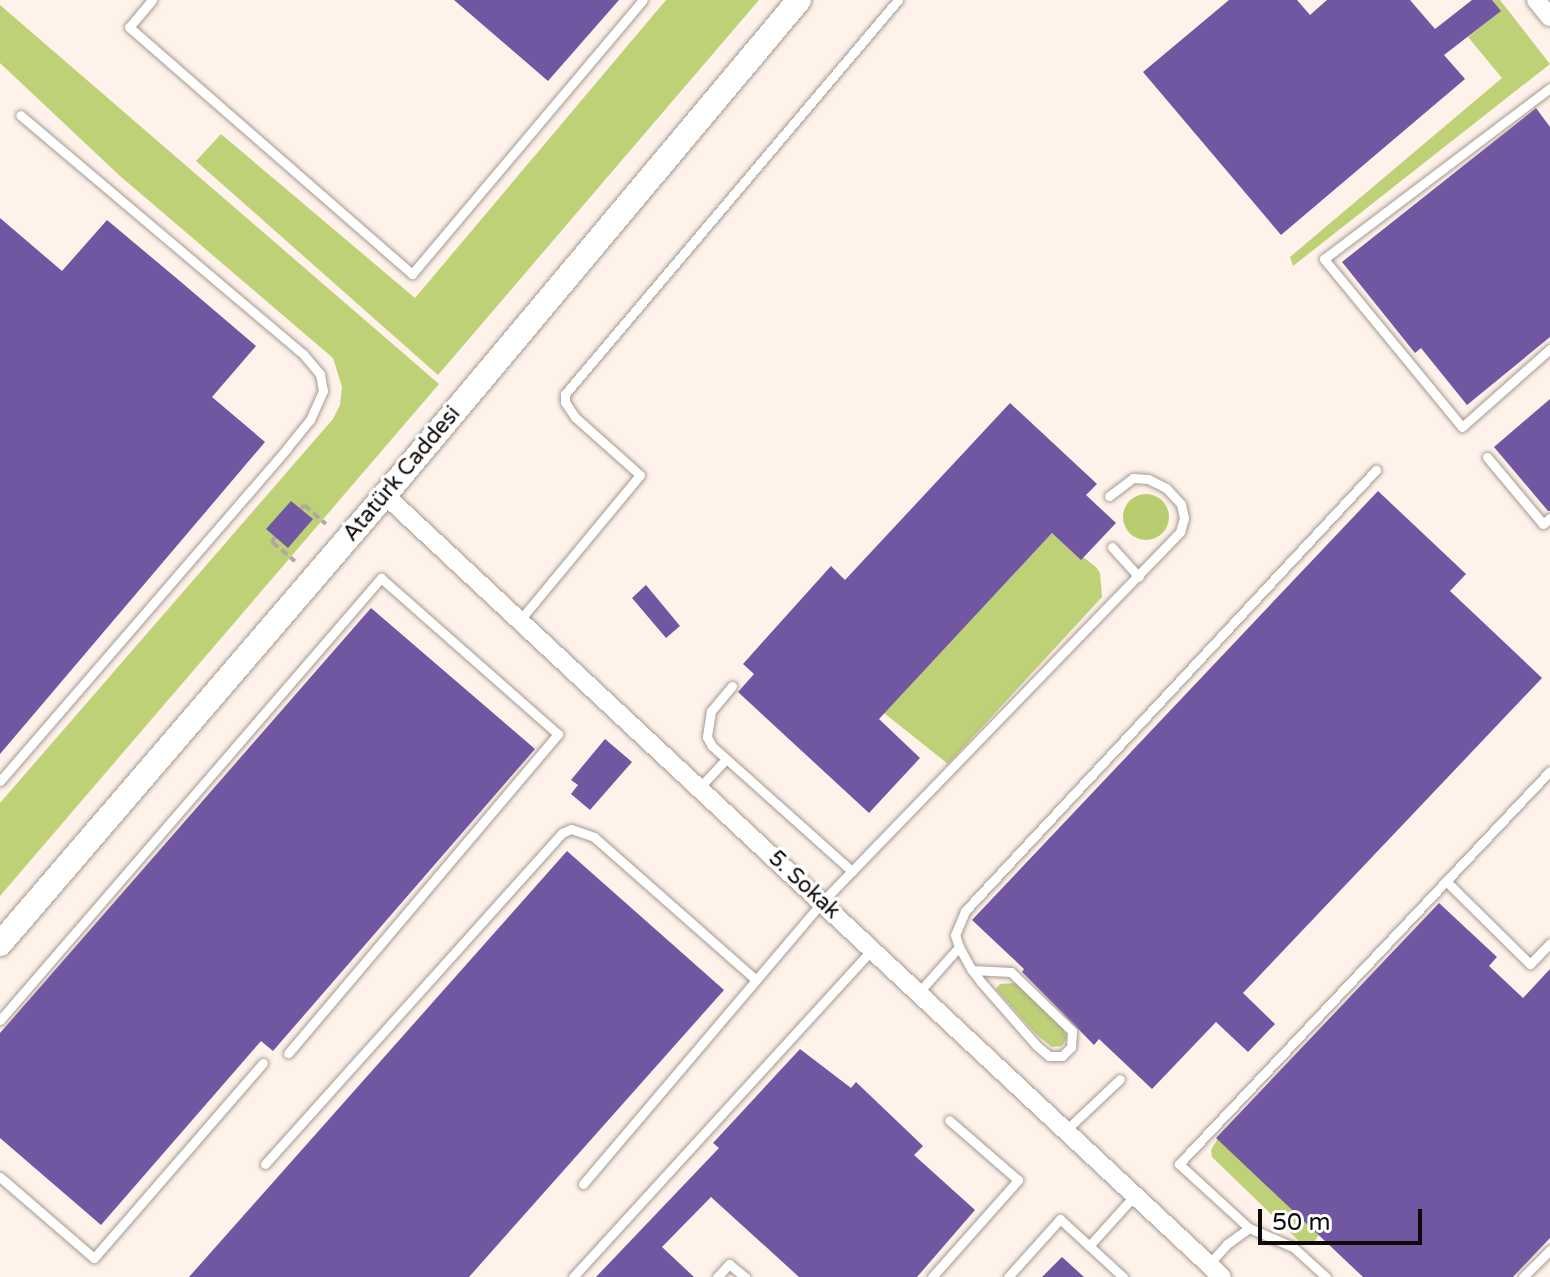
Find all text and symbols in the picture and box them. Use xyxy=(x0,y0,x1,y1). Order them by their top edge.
street label: Atatürk Caddesi xyxy=(338,401,466,547)
street label: 5. Sokak xyxy=(763,845,845,925)
scale bar xyxy=(1262,1193,1426,1243)
text: 50 m xyxy=(1272,1208,1330,1237)

